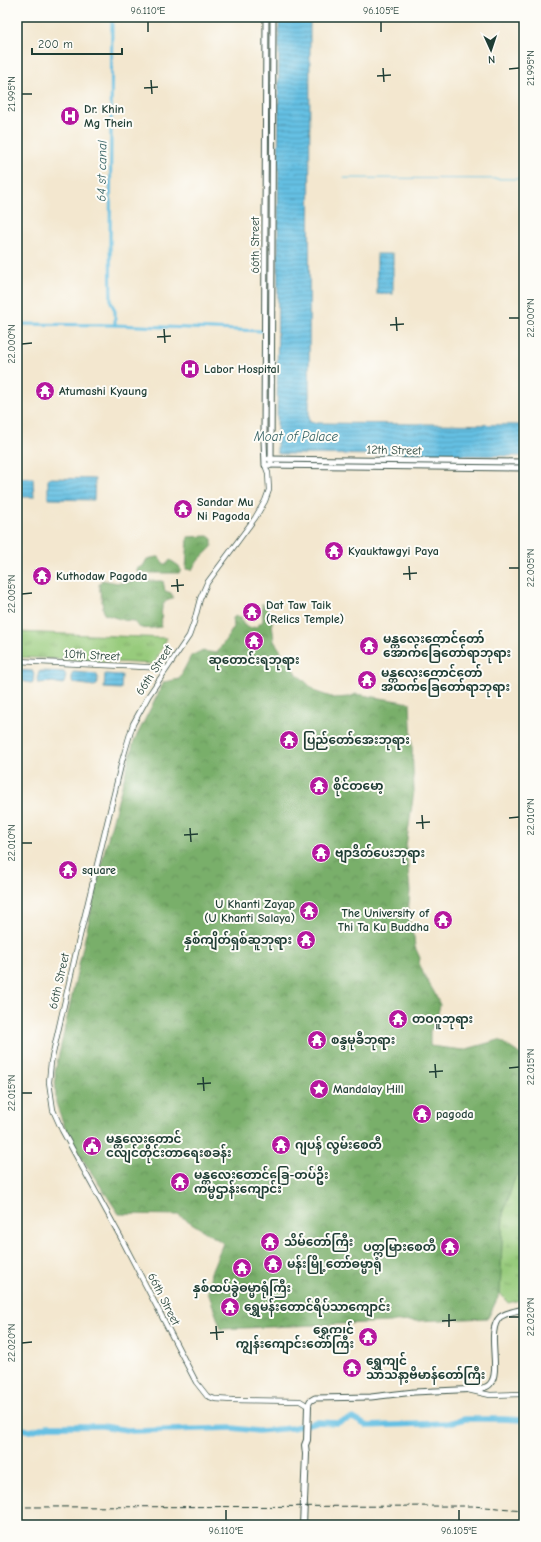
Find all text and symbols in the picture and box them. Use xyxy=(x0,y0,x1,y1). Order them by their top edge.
text: 96.110°E xyxy=(131,5,165,17)
text: 96.105°E xyxy=(363,5,399,17)
scale bar xyxy=(32,30,122,56)
north arrow xyxy=(471,30,511,70)
text: 200 m xyxy=(38,37,73,51)
text: 21.995°N xyxy=(525,50,537,86)
text: N xyxy=(488,53,495,66)
text: 21.995°N xyxy=(6,76,18,112)
place label: Dr. Khin Mg Thein xyxy=(84,102,132,130)
hospital icon: Dr. Khin Mg Thein xyxy=(59,105,81,127)
water label: 64 st canal xyxy=(93,140,110,202)
street label: 66th Street xyxy=(248,216,262,273)
text: 22.000°N xyxy=(525,298,537,338)
text: 22.000°N xyxy=(6,324,18,364)
hospital icon: Labor Hospital xyxy=(179,358,201,380)
place label: Labor Hospital xyxy=(204,362,279,376)
temple icon: Atumashi Kyaung xyxy=(34,380,56,402)
place label: Atumashi Kyaung xyxy=(59,384,148,398)
water label: Moat of Palace xyxy=(253,429,339,444)
street label: 12th Street xyxy=(366,443,422,457)
place label: Sandar Mu Ni Pagoda xyxy=(197,495,254,523)
temple icon: Sandar Mu Ni Pagoda xyxy=(172,498,194,520)
temple icon: Kyauktawgyi Paya xyxy=(323,540,345,562)
place label: Kyauktawgyi Paya xyxy=(348,544,439,558)
text: 22.005°N xyxy=(525,549,537,587)
temple icon: Kuthodaw Pagoda xyxy=(31,565,53,587)
place label: Kuthodaw Pagoda xyxy=(56,569,147,583)
text: 22.005°N xyxy=(6,575,18,613)
place label: Dat Taw Taik (Relics Temple) xyxy=(266,598,344,626)
temple icon: Dat Taw Taik (Relics Temple) xyxy=(241,601,263,623)
place label: မန္တ‌လေးတောင်တော် အောက်ခြေတော်ရာဘုရား‌ xyxy=(383,629,511,664)
temple icon: ဆုတောင်းရဘုရား xyxy=(243,630,265,652)
temple icon: မန္တ‌လေးတောင်တော် အောက်ခြေတော်ရာဘုရား‌ xyxy=(358,635,380,657)
street label: 66th Street xyxy=(133,642,176,698)
street label: 10th Street xyxy=(64,647,121,663)
place label: ဆုတောင်းရဘုရား xyxy=(208,650,300,671)
place label: မန္တ‌လေးတောင်တော် အထက်ခြေတော်ရာဘုရား‌ xyxy=(381,663,510,698)
temple icon: မန္တ‌လေးတောင်တော် အထက်ခြေတော်ရာဘုရား‌ xyxy=(356,669,378,691)
temple icon: ပြည်တော်အေးဘုရား xyxy=(278,729,300,751)
place label: ပြည်တော်အေးဘုရား xyxy=(303,730,410,751)
temple icon: စိုင်တမော့ xyxy=(308,775,330,797)
place label: စိုင်တမော့ xyxy=(333,776,384,797)
text: 22.010°N xyxy=(525,798,537,836)
text: 22.010°N xyxy=(6,824,18,862)
temple icon: ဗျာဒိတ်ပေးဘုရား xyxy=(310,842,332,864)
place label: ဗျာဒိတ်ပေးဘုရား xyxy=(335,843,425,864)
temple icon: square xyxy=(57,859,79,881)
place label: square xyxy=(82,863,116,877)
place label: U Khanti Zayap (U Khanti Salaya) xyxy=(204,897,295,925)
temple icon: U Khanti Zayap (U Khanti Salaya) xyxy=(298,900,320,922)
place label: The University of Thi Ta Ku Buddha xyxy=(338,906,430,934)
temple icon: The University of Thi Ta Ku Buddha xyxy=(432,909,454,931)
temple icon: နှစ်ကျိတ်ရှစ်ဆူဘုရား xyxy=(295,929,317,951)
place label: နှစ်ကျိတ်ရှစ်ဆူဘုရား xyxy=(184,930,292,951)
street label: 66th Street xyxy=(46,951,72,1010)
temple icon: တဝဂူဘုရား xyxy=(387,1008,409,1030)
place label: တဝဂူဘုရား xyxy=(412,1012,473,1030)
temple icon: စန္ဒမုခီဘုရား xyxy=(306,1029,328,1051)
place label: စန္ဒမုခီဘုရား xyxy=(331,1031,395,1051)
text: 22.015°N xyxy=(525,1049,537,1085)
text: 22.015°N xyxy=(6,1075,18,1111)
place icon: Mandalay Hill xyxy=(308,1078,330,1100)
place label: Mandalay Hill xyxy=(333,1082,404,1096)
temple icon: pagoda xyxy=(411,1103,433,1125)
place label: pagoda xyxy=(436,1107,474,1121)
place label: မန္တလေးတောင် ငလျင်တိုင်းတာရေးစခန်း xyxy=(106,1129,232,1164)
temple icon: ဂျပန် လွမ်းစေတီ xyxy=(270,1134,292,1156)
public building icon: မန္တလေးတောင် ငလျင်တိုင်းတာရေးစခန်း xyxy=(81,1135,103,1157)
place label: ဂျပန် လွမ်းစေတီ xyxy=(295,1135,382,1156)
place label: မန္တလေးတောင်ခြေ-တပ်ဦး ကမ္မဌာန်းကျောင်း xyxy=(194,1165,329,1200)
temple icon: မန္တလေးတောင်ခြေ-တပ်ဦး ကမ္မဌာန်းကျောင်း xyxy=(169,1171,191,1193)
temple icon: သိမ်တော်ကြီး xyxy=(259,1231,281,1253)
place label: သိမ်တော်ကြီး xyxy=(284,1232,353,1252)
temple icon: ပတ္တမြားစေတီ xyxy=(439,1236,461,1258)
place label: ပတ္တမြားစေတီ xyxy=(363,1238,436,1257)
temple icon: မန်းမြို့တော်ဓမ္မာရုံ xyxy=(262,1253,284,1275)
place label: မန်းမြို့တော်ဓမ္မာရုံ xyxy=(287,1254,382,1275)
temple icon: နှစ်ထပ်ခွဲဓမ္မာရုံကြီး xyxy=(231,1257,253,1279)
street label: 66th Street xyxy=(145,1270,183,1328)
place label: နှစ်ထပ်ခွဲဓမ္မာရုံကြီး xyxy=(193,1278,291,1299)
temple icon: ရွှေမန်းတောင်ရိပ်သာကျောင်း xyxy=(219,1296,241,1318)
place label: ရွှေမန်းတောင်ရိပ်သာကျောင်း xyxy=(244,1297,390,1318)
text: 22.020°N xyxy=(525,1298,537,1336)
place label: ရွှေကျင် ကျွန်းကျောင်းတော်ကြီး xyxy=(236,1320,354,1355)
text: 22.020°N xyxy=(6,1324,18,1362)
temple icon: ရွှေကျင် ကျွန်းကျောင်းတော်ကြီး xyxy=(357,1326,379,1348)
place label: ရွှေကျင် သာသနာ့ဗိမာန်တော်ကြီး xyxy=(366,1351,485,1385)
temple icon: ရွှေကျင် သာသနာ့ဗိမာန်တော်ကြီး xyxy=(341,1357,363,1379)
text: 96.110°E xyxy=(209,1525,243,1537)
text: 96.105°E xyxy=(441,1525,477,1537)

